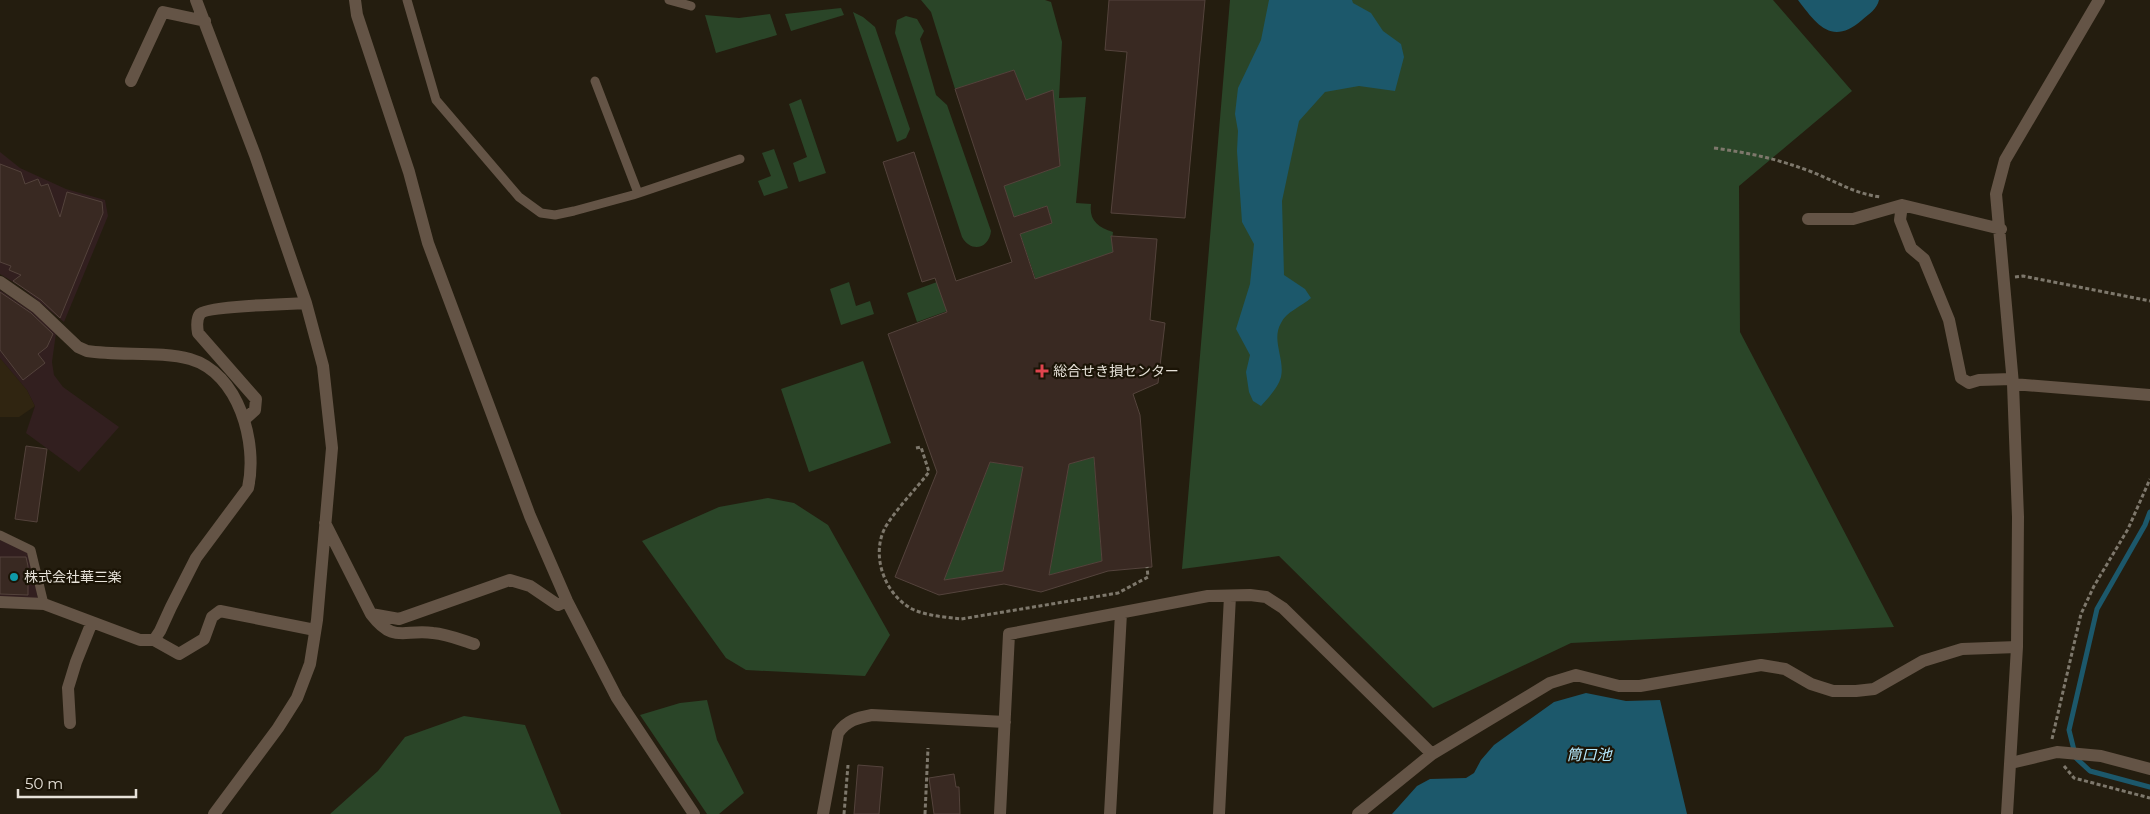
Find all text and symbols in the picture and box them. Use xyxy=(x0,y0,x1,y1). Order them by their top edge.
place label: 総合せき損センター xyxy=(1053,362,1179,380)
marker: 総合せき損センター xyxy=(1035,364,1049,378)
place label: 株式会社華三楽 xyxy=(24,568,122,586)
marker: 株式会社華三楽 xyxy=(8,571,20,583)
water label: 筒口池 xyxy=(1566,745,1613,764)
scale bar xyxy=(18,766,135,798)
text: 50 m xyxy=(25,774,63,793)

